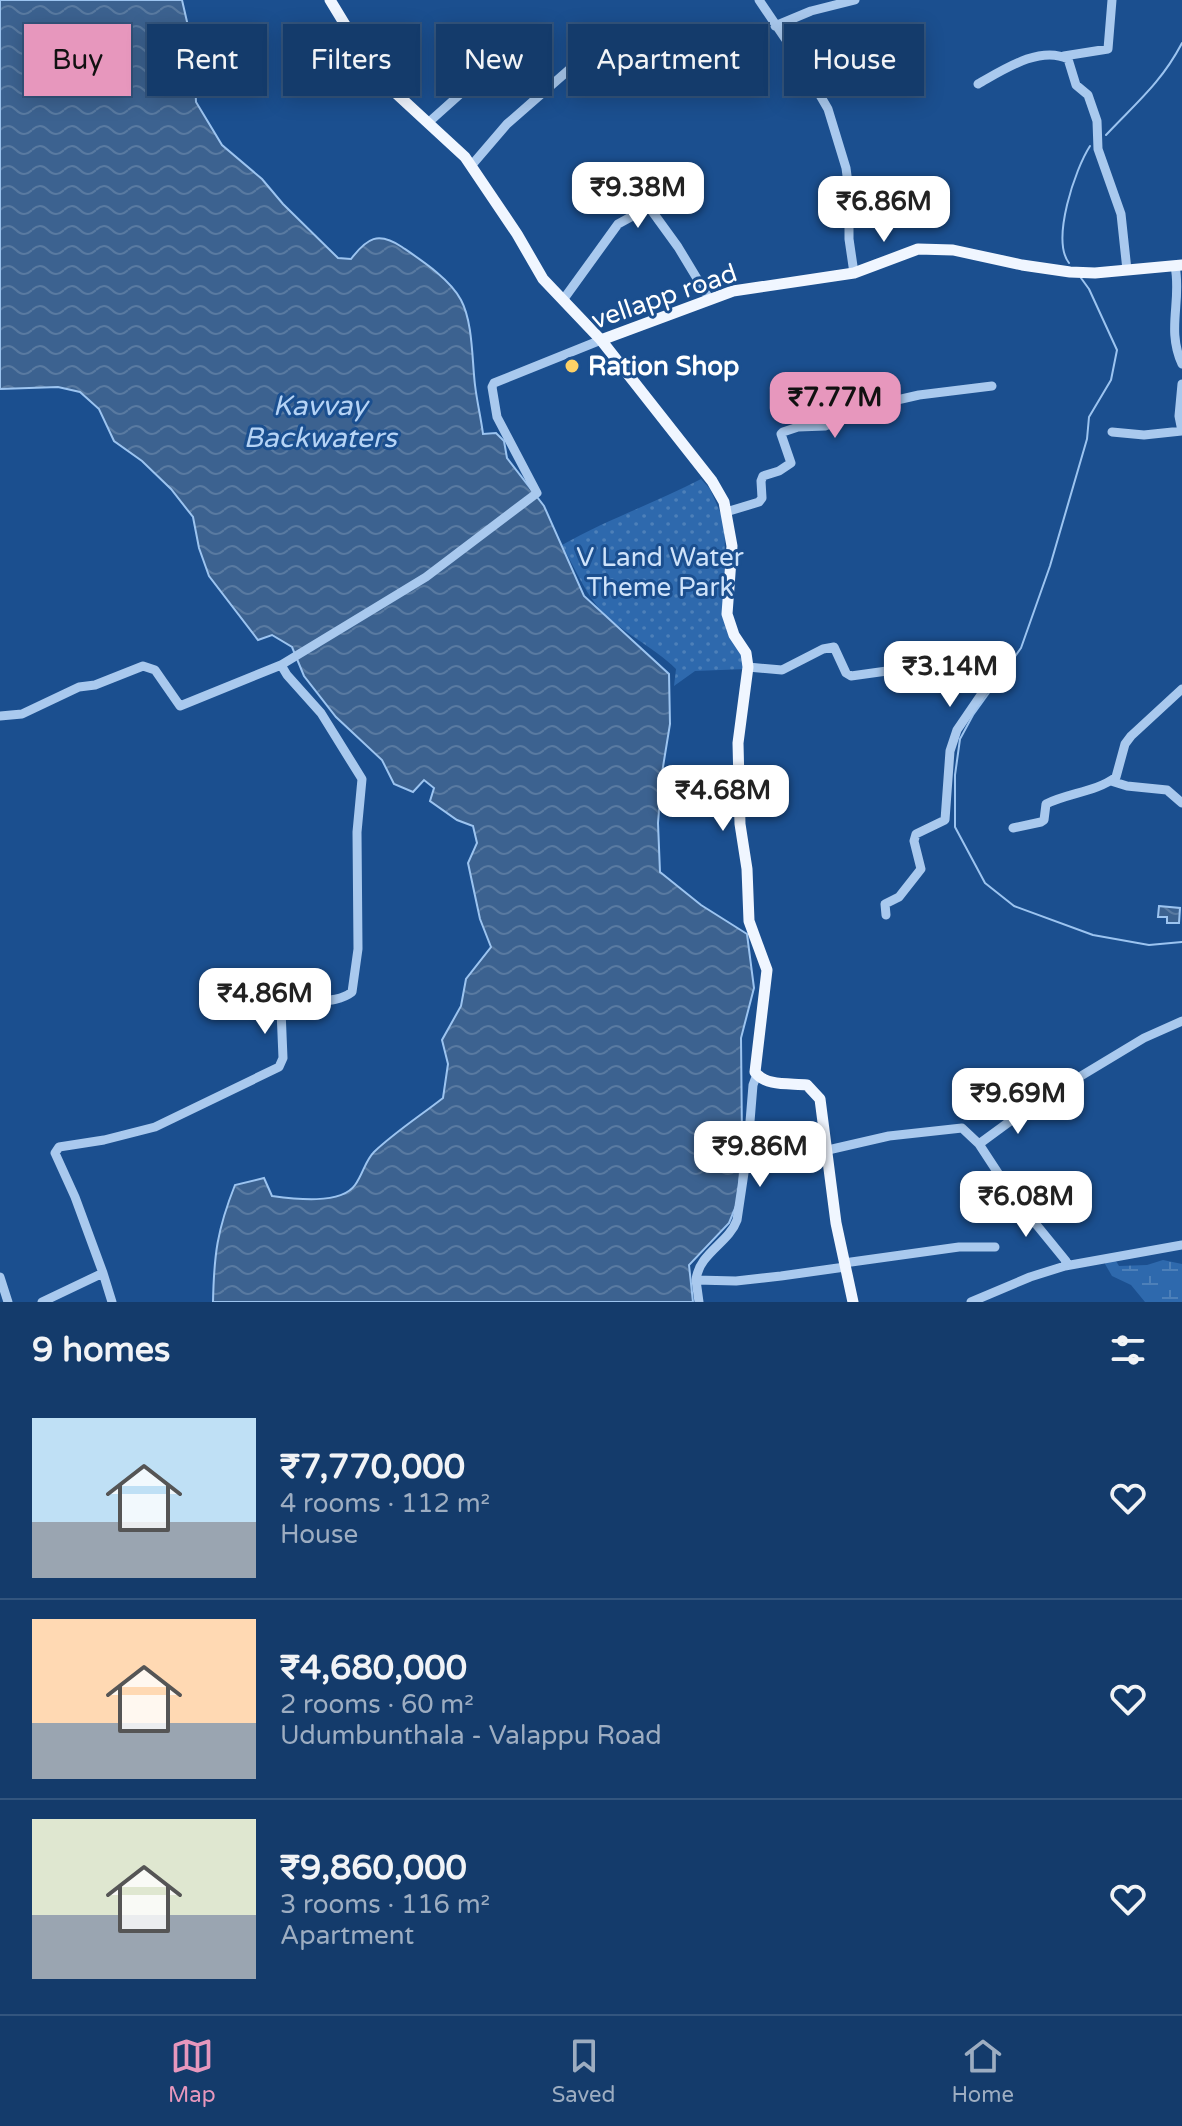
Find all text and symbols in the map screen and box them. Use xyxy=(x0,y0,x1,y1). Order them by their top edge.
chip: Buy xyxy=(24,24,131,96)
chip: Rent xyxy=(147,24,267,96)
chip: Filters xyxy=(283,24,420,96)
chip: New xyxy=(436,24,552,96)
chip: Apartment xyxy=(568,24,768,96)
chip: House xyxy=(784,24,924,96)
pin: ₹9.38M xyxy=(573,162,703,230)
text: ₹9.38M xyxy=(590,172,686,203)
pin: ₹6.86M xyxy=(819,176,949,244)
text: ₹6.86M xyxy=(836,186,932,217)
street label: vellapp road xyxy=(587,257,741,336)
place label: Ration Shop xyxy=(588,351,739,382)
marker: Ration Shop xyxy=(563,357,581,375)
pin: ₹7.77M xyxy=(770,372,900,440)
text: ₹7.77M xyxy=(788,382,882,413)
water label: Kavvay Backwaters xyxy=(243,389,398,455)
park label: V Land Water Theme Park xyxy=(576,542,744,603)
pin: ₹3.14M xyxy=(885,641,1015,709)
text: ₹3.14M xyxy=(902,651,998,682)
pin: ₹4.68M xyxy=(658,765,788,833)
text: ₹4.68M xyxy=(675,775,771,806)
pin: ₹4.86M xyxy=(200,968,330,1036)
text: ₹4.86M xyxy=(217,978,313,1009)
pin: ₹9.69M xyxy=(953,1068,1083,1136)
text: ₹9.69M xyxy=(970,1078,1066,1109)
pin: ₹9.86M xyxy=(695,1121,825,1189)
text: ₹9.86M xyxy=(712,1131,808,1162)
pin: ₹6.08M xyxy=(961,1171,1091,1239)
text: ₹6.08M xyxy=(978,1181,1074,1212)
icon: filters xyxy=(1106,1328,1150,1372)
text: 9 homes xyxy=(32,1330,170,1371)
text: ₹7,770,000 xyxy=(280,1447,465,1488)
icon: home xyxy=(96,1450,192,1546)
icon: heart xyxy=(1106,1476,1150,1520)
text: 4 rooms · 112 m² xyxy=(280,1488,490,1519)
text: House xyxy=(280,1519,358,1550)
text: ₹4,680,000 xyxy=(280,1648,467,1689)
icon: home xyxy=(96,1651,192,1747)
icon: heart xyxy=(1106,1677,1150,1721)
text: 2 rooms · 60 m² xyxy=(280,1689,474,1720)
text: Udumbunthala - Valappu Road xyxy=(280,1720,662,1751)
text: ₹9,860,000 xyxy=(280,1848,467,1889)
icon: home xyxy=(96,1851,192,1947)
icon: heart xyxy=(1106,1877,1150,1921)
text: 3 rooms · 116 m² xyxy=(280,1889,490,1920)
text: Apartment xyxy=(280,1920,414,1951)
tab: Map xyxy=(168,2034,216,2108)
tab: Saved xyxy=(552,2034,615,2108)
tab: Home xyxy=(952,2034,1014,2108)

